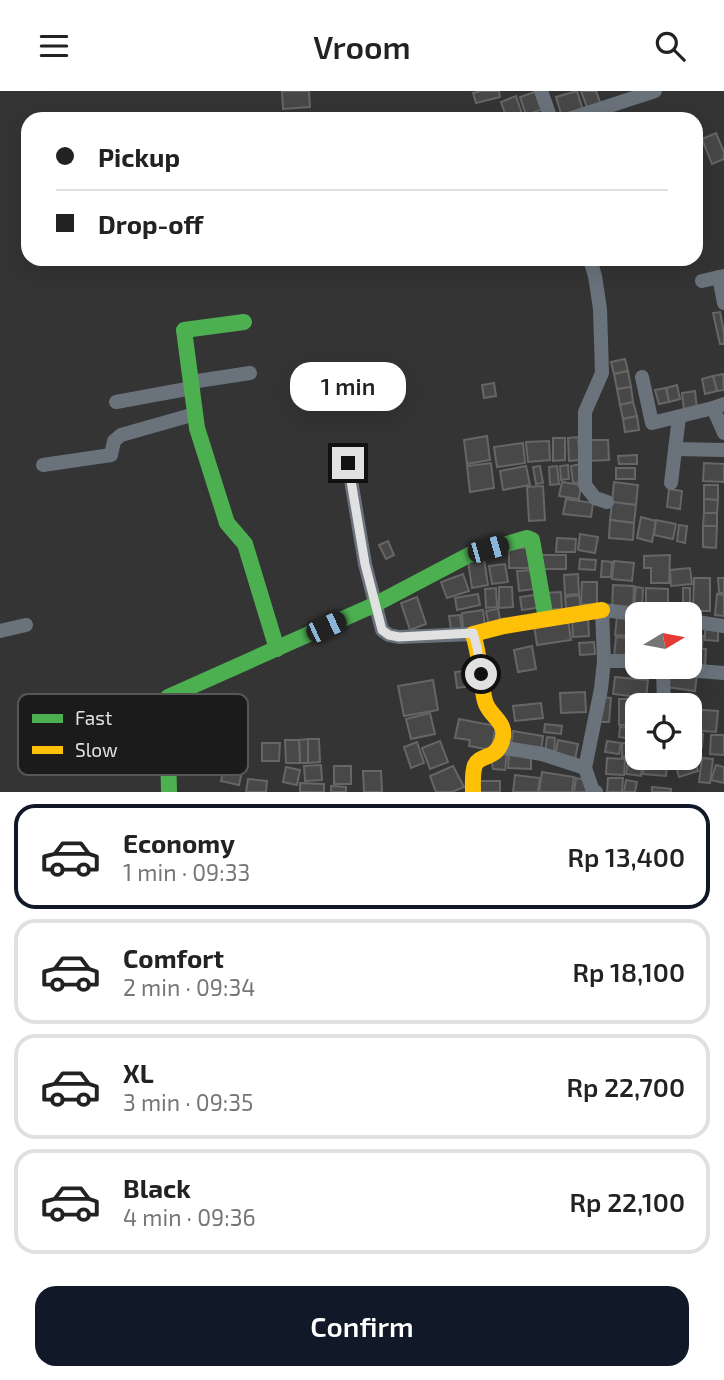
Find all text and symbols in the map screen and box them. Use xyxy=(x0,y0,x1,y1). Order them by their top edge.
icon: menu xyxy=(35,27,73,65)
text: Vroom xyxy=(313,27,411,65)
icon: search xyxy=(651,27,689,65)
text: Pickup xyxy=(98,141,180,172)
text: Drop-off xyxy=(98,208,203,239)
callout: 1 min xyxy=(290,361,406,411)
text: 1 min xyxy=(321,372,375,400)
route end xyxy=(332,447,364,479)
car xyxy=(465,533,512,565)
north arrow xyxy=(625,602,702,679)
map controls xyxy=(625,602,702,770)
car xyxy=(303,609,350,645)
route start xyxy=(465,658,497,690)
button: locate xyxy=(625,693,702,770)
legend xyxy=(18,694,248,775)
text: Fast xyxy=(75,706,112,729)
text: Slow xyxy=(75,738,118,761)
icon: car xyxy=(39,825,102,888)
text: Economy xyxy=(123,827,235,858)
text: Rp 13,400 xyxy=(567,841,685,872)
text: 1 min · 09:33 xyxy=(123,858,250,886)
icon: car xyxy=(39,940,102,1003)
text: Comfort xyxy=(123,942,224,973)
text: Rp 18,100 xyxy=(572,956,685,987)
text: 2 min · 09:34 xyxy=(123,973,255,1001)
icon: car xyxy=(39,1055,102,1118)
text: XL xyxy=(123,1057,154,1088)
text: Rp 22,700 xyxy=(567,1071,685,1102)
text: 3 min · 09:35 xyxy=(123,1088,253,1116)
icon: car xyxy=(39,1170,102,1233)
text: Black xyxy=(123,1172,191,1203)
text: Rp 22,100 xyxy=(570,1186,685,1217)
text: 4 min · 09:36 xyxy=(123,1203,256,1231)
button: Confirm xyxy=(35,1286,689,1366)

